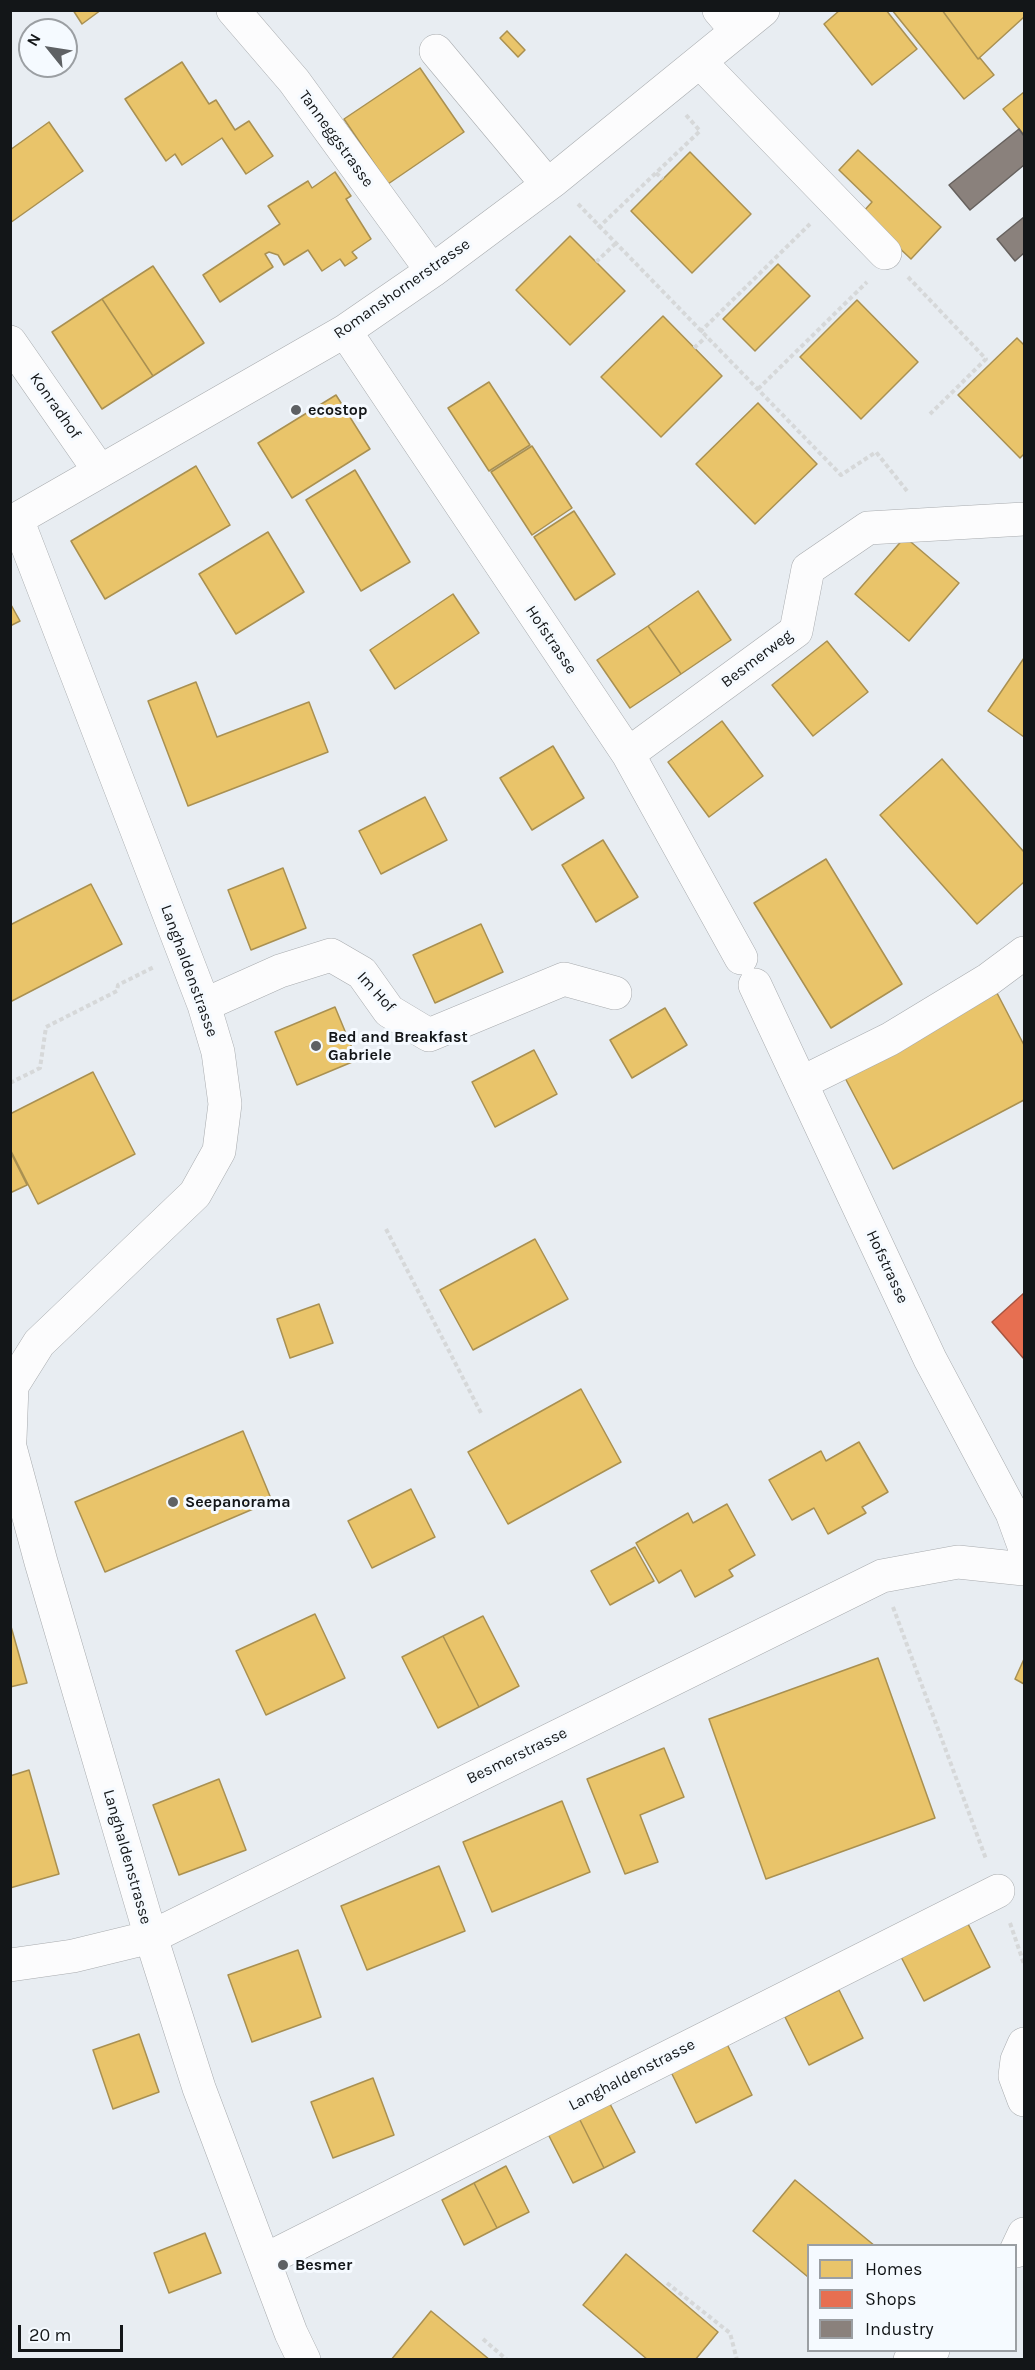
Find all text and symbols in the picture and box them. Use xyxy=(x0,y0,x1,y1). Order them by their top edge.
north arrow xyxy=(18,18,78,78)
text: N xyxy=(23,30,45,49)
street label: Tanneggstrasse xyxy=(294,87,378,191)
street label: Romanshornerstrasse xyxy=(330,235,474,343)
street label: Konradhof xyxy=(25,369,85,443)
place label: ecostop xyxy=(308,400,368,420)
marker: ecostop xyxy=(289,403,303,417)
street label: Hofstrasse xyxy=(521,602,581,678)
street label: Besmerweg xyxy=(718,626,796,692)
street label: Langhaldenstrasse xyxy=(156,902,222,1040)
street label: Im Hof xyxy=(353,968,399,1016)
place label: Bed and Breakfast Gabriele xyxy=(328,1027,468,1065)
marker: Bed and Breakfast Gabriele xyxy=(309,1039,323,1053)
street label: Hofstrasse xyxy=(862,1227,912,1307)
place label: Seepanorama xyxy=(185,1492,290,1512)
marker: Seepanorama xyxy=(166,1495,180,1509)
street label: Besmerstrasse xyxy=(464,1723,570,1789)
street label: Langhaldenstrasse xyxy=(99,1787,155,1927)
street label: Langhaldenstrasse xyxy=(566,2035,698,2115)
legend xyxy=(807,2244,1017,2352)
place label: Besmer xyxy=(295,2255,352,2275)
marker: Besmer xyxy=(276,2258,290,2272)
text: Homes xyxy=(865,2258,922,2280)
text: Shops xyxy=(865,2288,917,2310)
scale bar xyxy=(21,2313,126,2351)
text: Industry xyxy=(865,2318,934,2340)
text: 20 m xyxy=(29,2324,71,2346)

